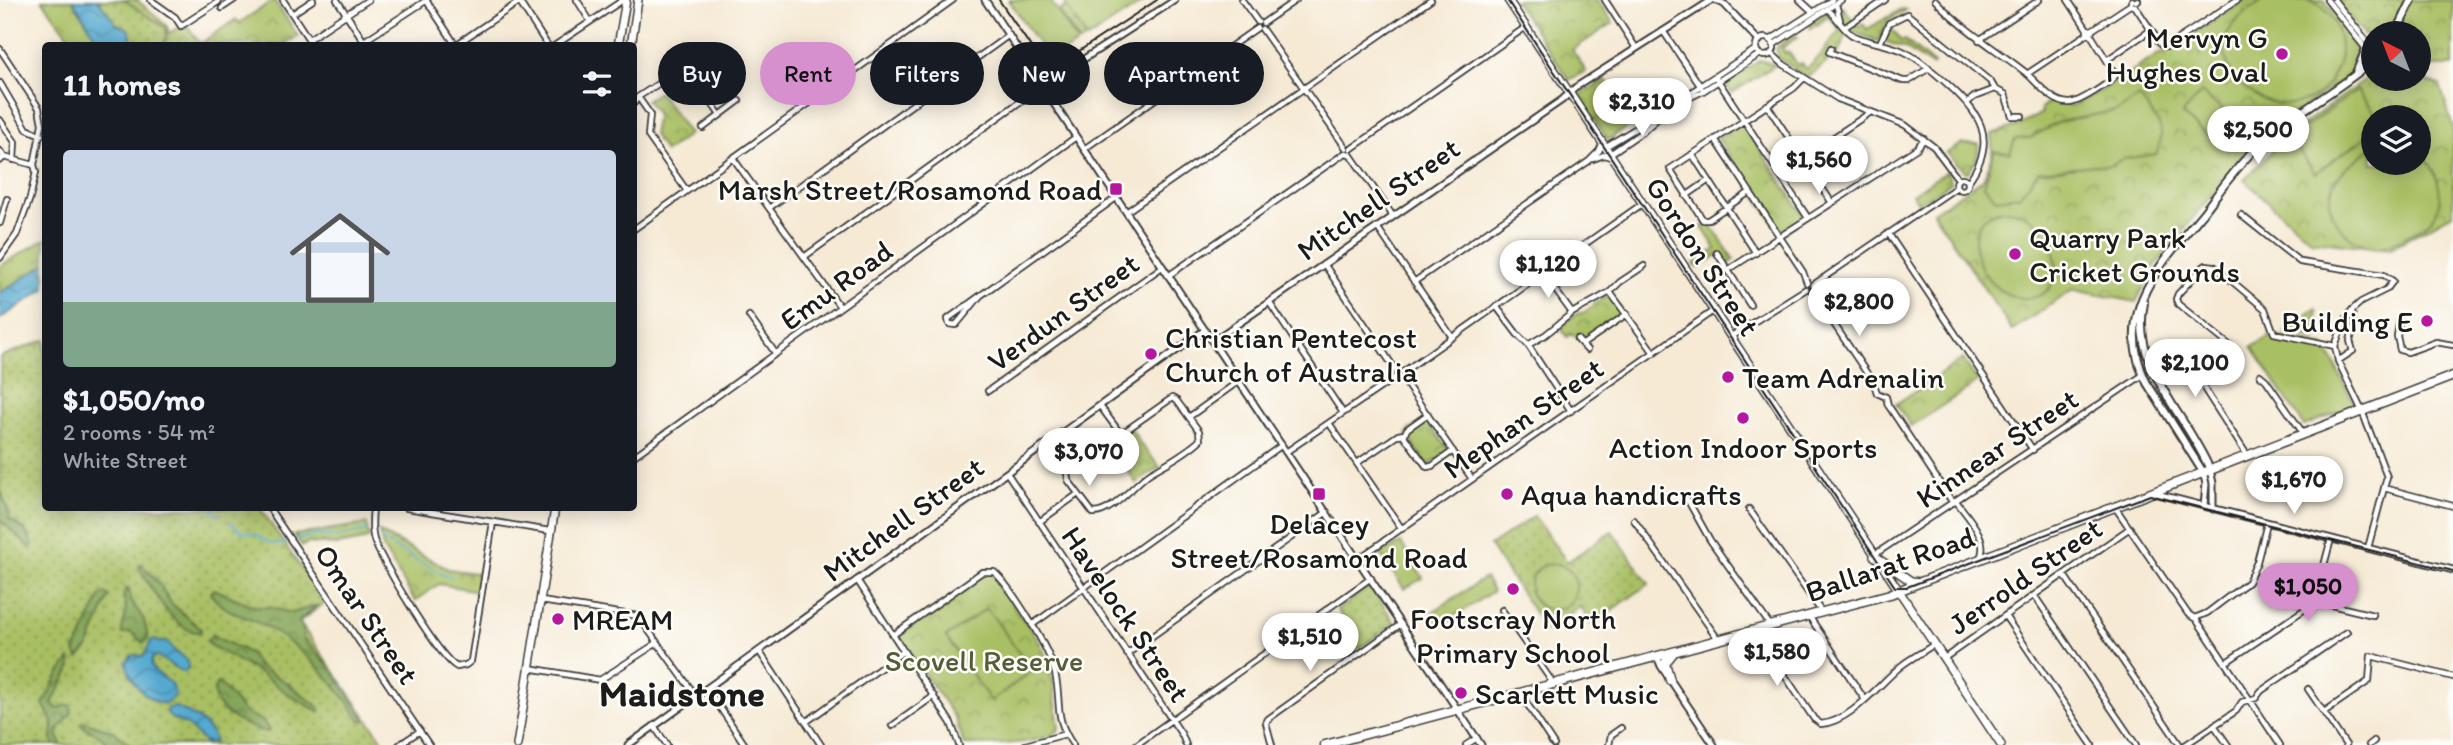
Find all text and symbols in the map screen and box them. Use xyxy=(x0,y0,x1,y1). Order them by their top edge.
place label: Mervyn G Hughes Oval xyxy=(2106,19,2268,90)
north arrow xyxy=(2361,21,2431,91)
map controls xyxy=(2361,21,2431,175)
chip: Buy xyxy=(658,42,746,105)
chip: Rent xyxy=(760,42,856,105)
chip: Filters xyxy=(870,42,984,105)
chip: New xyxy=(998,42,1090,105)
chip: Apartment xyxy=(1104,42,1264,105)
marker: Mervyn G Hughes Oval xyxy=(2274,46,2290,62)
icon: filters xyxy=(578,65,616,103)
text: 11 homes xyxy=(63,66,181,103)
pin: $2,310 xyxy=(1585,78,1699,138)
text: $2,310 xyxy=(1609,87,1675,115)
button: layers xyxy=(2361,105,2431,175)
pin: $2,500 xyxy=(2201,106,2315,166)
text: $2,500 xyxy=(2223,115,2293,143)
street label: Mitchell Street xyxy=(1290,129,1466,269)
pin: $1,560 xyxy=(1762,136,1876,196)
text: $1,560 xyxy=(1786,145,1852,173)
street label: Gordon Street xyxy=(1638,169,1768,343)
place label: Marsh Street/Rosamond Road xyxy=(718,171,1102,208)
marker: Marsh Street/Rosamond Road xyxy=(1108,181,1124,197)
icon: home xyxy=(277,195,403,321)
place label: Quarry Park Cricket Grounds xyxy=(2029,219,2240,290)
street label: Emu Road xyxy=(772,232,900,338)
pin: $1,120 xyxy=(1491,240,1605,300)
street label: Verdun Street xyxy=(980,245,1146,379)
marker: Quarry Park Cricket Grounds xyxy=(2007,246,2023,262)
text: $1,120 xyxy=(1516,249,1580,277)
pin: $2,800 xyxy=(1802,278,1916,338)
text: $2,800 xyxy=(1824,287,1894,315)
place label: Building E xyxy=(2281,303,2413,340)
marker: Building E xyxy=(2419,313,2435,329)
place label: Christian Pentecost Church of Australia xyxy=(1165,319,1418,390)
pin: $2,100 xyxy=(2138,340,2252,399)
marker: Christian Pentecost Church of Australia xyxy=(1143,346,1159,362)
text: $2,100 xyxy=(2161,348,2229,376)
street label: Mephan Street xyxy=(1436,349,1610,487)
place label: Team Adrenalin xyxy=(1742,359,1944,396)
marker: Team Adrenalin xyxy=(1720,369,1736,385)
street label: Kinnear Street xyxy=(1909,380,2085,516)
text: $1,050/mo xyxy=(63,381,205,418)
marker: Action Indoor Sports xyxy=(1735,410,1751,426)
text: 2 rooms · 54 m² xyxy=(63,418,215,446)
pin: $3,070 xyxy=(1032,428,1146,488)
place label: Action Indoor Sports xyxy=(1609,429,1877,466)
text: $3,070 xyxy=(1054,437,1124,465)
text: White Street xyxy=(63,446,187,474)
street label: Mitchell Street xyxy=(815,448,991,590)
pin: $1,670 xyxy=(2237,456,2351,516)
text: $1,670 xyxy=(2261,465,2327,493)
place label: Aqua handicrafts xyxy=(1521,476,1742,513)
marker: Delacey Street/Rosamond Road xyxy=(1311,486,1327,502)
marker: Aqua handicrafts xyxy=(1499,486,1515,502)
place label: Delacey Street/Rosamond Road xyxy=(1170,505,1468,576)
street label: Jerrold Street xyxy=(1941,509,2109,643)
street label: Ballarat Road xyxy=(1801,518,1979,610)
street label: Havelock Street xyxy=(1054,519,1198,709)
street label: Omar Street xyxy=(307,537,427,691)
pin: $1,050 xyxy=(2251,564,2365,623)
text: $1,050 xyxy=(2274,572,2342,600)
marker: Footscray North Primary School xyxy=(1505,581,1521,597)
place label: Footscray North Primary School xyxy=(1410,600,1616,671)
place label: MREAM xyxy=(572,601,673,638)
marker: MREAM xyxy=(550,611,566,627)
pin: $1,510 xyxy=(1253,614,1367,673)
text: $1,510 xyxy=(1278,622,1342,650)
pin: $1,580 xyxy=(1720,628,1834,688)
text: $1,580 xyxy=(1744,637,1810,665)
park label: Scovell Reserve xyxy=(885,642,1083,679)
district label: Maidstone xyxy=(599,671,765,715)
place label: Scarlett Music xyxy=(1475,675,1659,712)
marker: Scarlett Music xyxy=(1453,685,1469,701)

